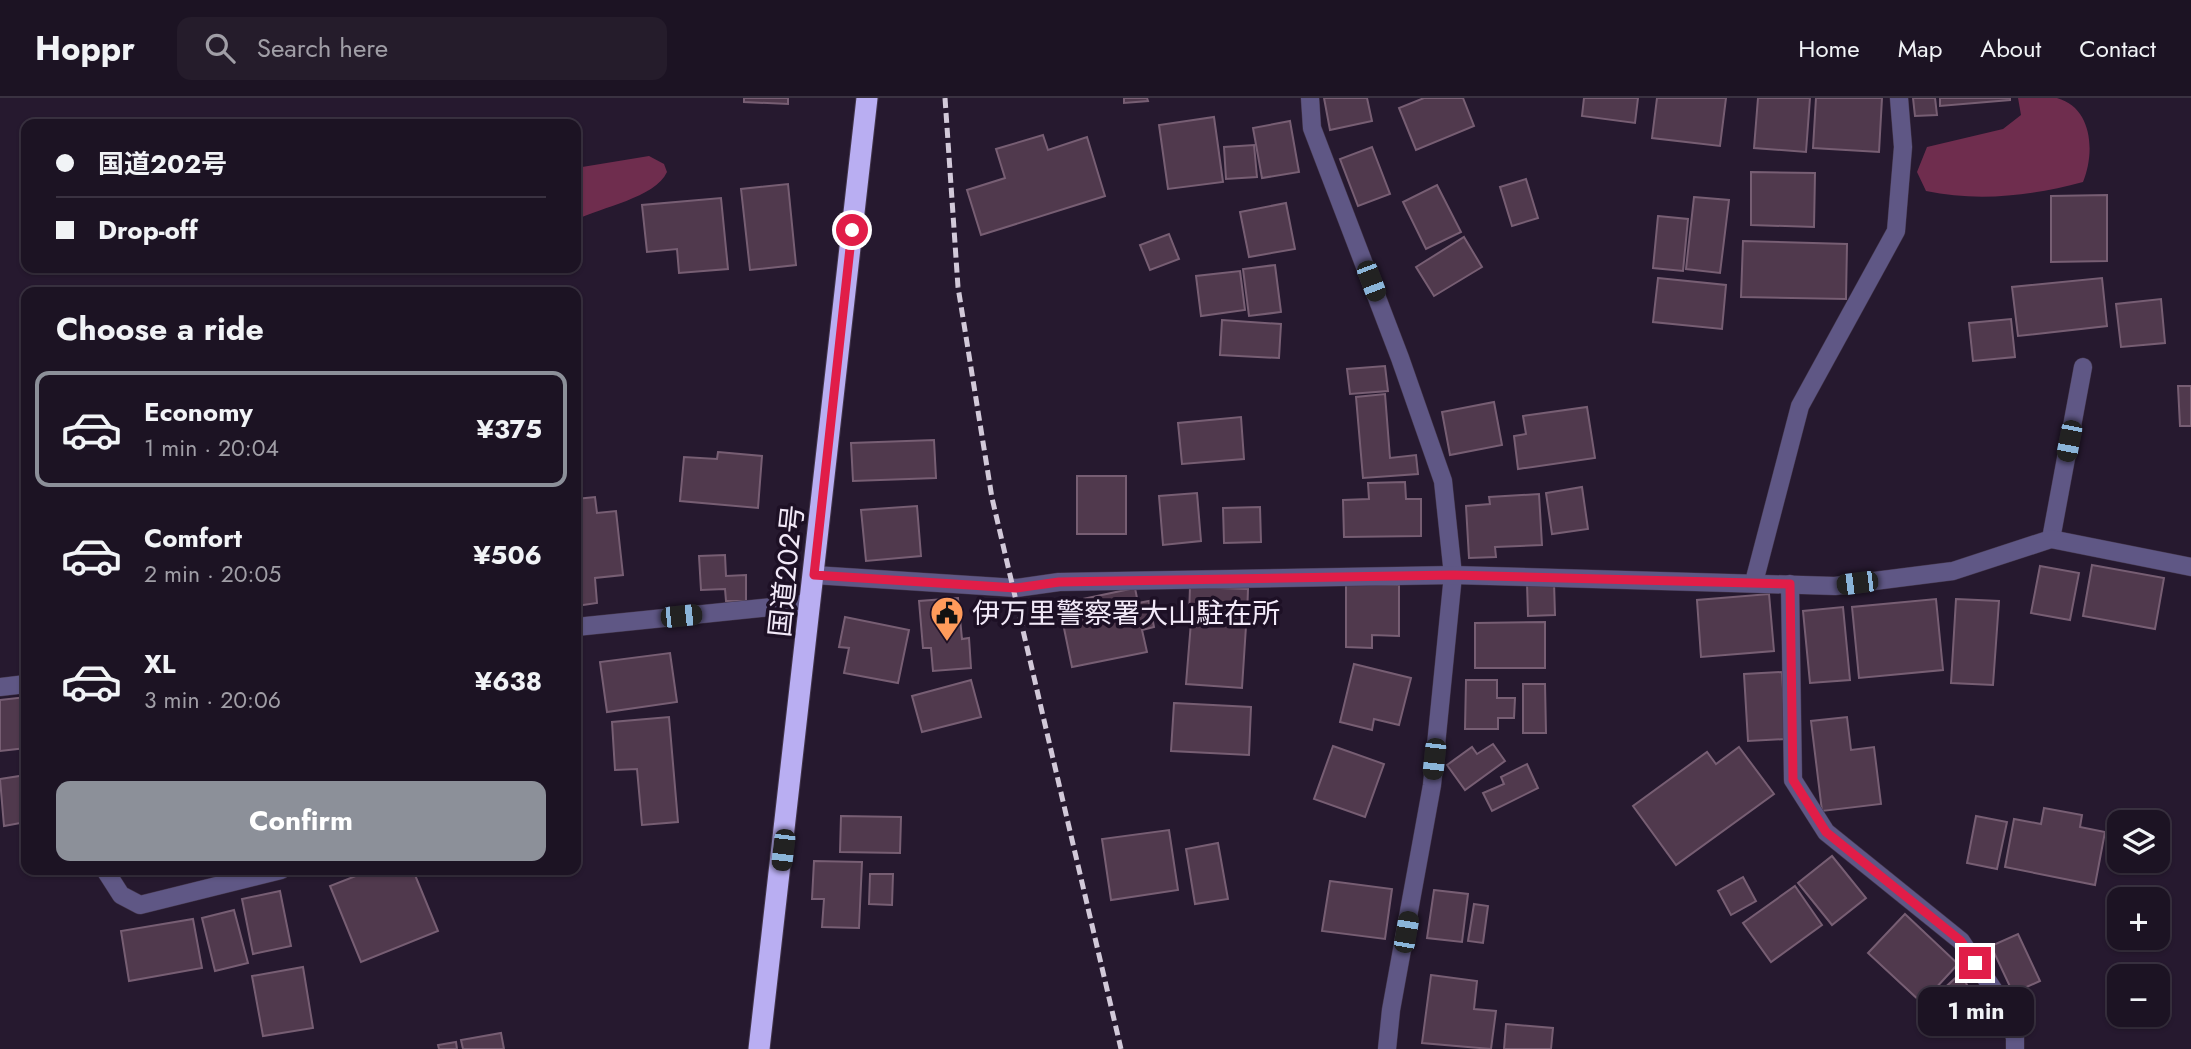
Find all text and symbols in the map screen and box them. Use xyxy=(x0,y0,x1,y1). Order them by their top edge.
search box xyxy=(177,17,667,80)
text: Hoppr xyxy=(35,25,135,72)
icon: search xyxy=(201,29,239,67)
text: Search here xyxy=(257,29,388,67)
text: Home xyxy=(1798,31,1860,66)
text: Map xyxy=(1898,31,1942,66)
text: About xyxy=(1980,31,2041,66)
text: Contact xyxy=(2079,31,2156,66)
text: 国道202号 xyxy=(98,145,227,183)
text: Drop-off xyxy=(98,211,198,249)
route start xyxy=(836,214,868,246)
car xyxy=(1354,258,1389,304)
text: Choose a ride xyxy=(56,306,264,352)
text: Economy xyxy=(144,393,253,431)
icon: car xyxy=(60,398,123,461)
text: ¥375 xyxy=(476,410,542,448)
car xyxy=(2055,418,2084,464)
text: 1 min · 20:04 xyxy=(144,431,279,465)
street label: 国道202号 xyxy=(759,503,814,639)
text: Comfort xyxy=(144,519,242,557)
icon: car xyxy=(60,524,123,587)
text: ¥506 xyxy=(473,536,542,574)
text: 2 min · 20:05 xyxy=(144,557,281,591)
car xyxy=(1835,570,1880,596)
place label: 伊万里警察署大山駐在所 xyxy=(972,593,1280,634)
public building icon: 伊万里警察署大山駐在所 xyxy=(928,594,966,643)
car xyxy=(660,603,703,629)
text: XL xyxy=(144,645,176,683)
icon: car xyxy=(60,650,123,713)
text: ¥638 xyxy=(475,662,542,700)
text: 3 min · 20:06 xyxy=(144,683,281,717)
car xyxy=(1422,737,1447,781)
button: Confirm xyxy=(56,781,546,861)
map controls xyxy=(2107,810,2170,1027)
button: layers xyxy=(2107,810,2170,873)
car xyxy=(771,828,796,872)
button: + xyxy=(2107,887,2170,950)
car xyxy=(1393,909,1420,955)
route end xyxy=(1959,947,1991,979)
button: − xyxy=(2107,964,2170,1027)
callout: 1 min xyxy=(1917,988,2033,1036)
text: 1 min xyxy=(1947,994,2005,1028)

